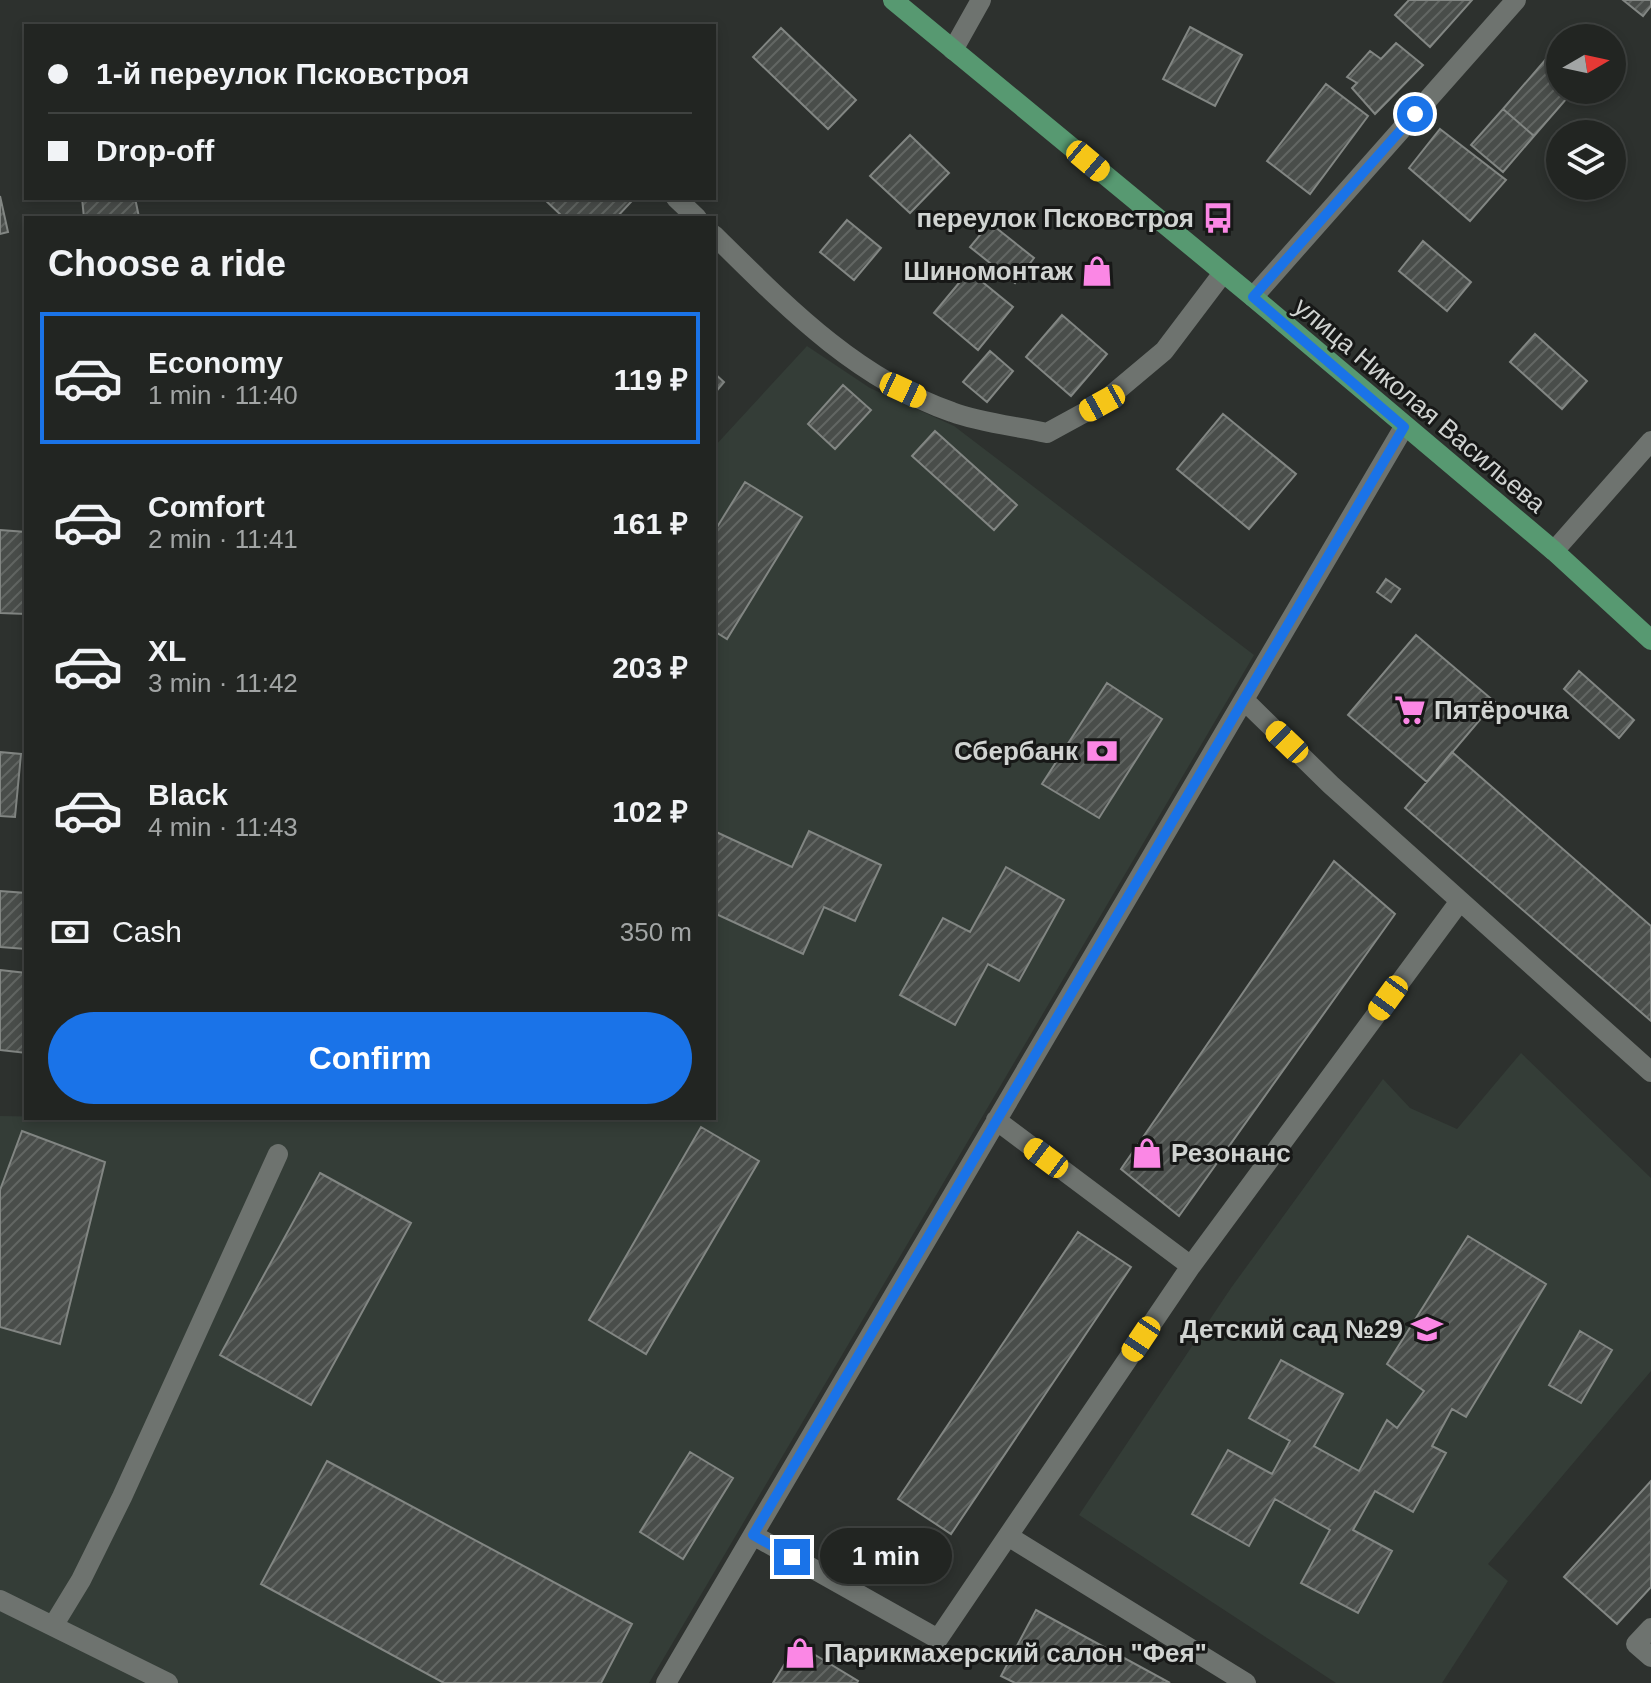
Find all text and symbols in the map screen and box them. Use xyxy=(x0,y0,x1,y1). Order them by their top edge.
north arrow xyxy=(1546,24,1626,104)
map controls xyxy=(1546,24,1626,200)
text: 1-й переулок Псковстроя xyxy=(96,57,470,90)
route start xyxy=(1397,96,1433,132)
button: layers xyxy=(1546,120,1626,200)
text: Drop-off xyxy=(96,134,214,167)
car xyxy=(1062,136,1114,186)
bus stop icon: переулок Псковстроя xyxy=(1201,201,1235,235)
place label: переулок Псковстроя xyxy=(917,203,1194,233)
text: Choose a ride xyxy=(48,243,286,284)
shop icon: Шиномонтаж xyxy=(1080,254,1114,288)
place label: Шиномонтаж xyxy=(904,256,1074,286)
street label: улица Николая Васильева xyxy=(1288,291,1552,519)
icon: car xyxy=(52,342,124,414)
text: Economy xyxy=(148,346,283,379)
text: 119 ₽ xyxy=(614,363,688,396)
car xyxy=(876,369,930,411)
text: 1 min · 11:40 xyxy=(148,380,298,410)
car xyxy=(1075,381,1129,425)
icon: car xyxy=(52,486,124,558)
text: Comfort xyxy=(148,490,265,523)
text: 161 ₽ xyxy=(612,507,688,540)
text: 2 min · 11:41 xyxy=(148,524,298,554)
icon: car xyxy=(52,630,124,702)
text: XL xyxy=(148,634,186,667)
text: 203 ₽ xyxy=(612,651,688,684)
text: 3 min · 11:42 xyxy=(148,668,298,698)
supermarket icon: Пятёрочка xyxy=(1393,693,1427,727)
place label: Пятёрочка xyxy=(1434,695,1569,725)
car xyxy=(1261,717,1313,767)
bank icon: Сбербанк xyxy=(1085,734,1119,768)
place label: Сбербанк xyxy=(954,736,1079,766)
icon: car xyxy=(52,774,124,846)
text: Black xyxy=(148,778,228,811)
text: 102 ₽ xyxy=(612,795,688,828)
text: 4 min · 11:43 xyxy=(148,812,298,842)
icon: cash xyxy=(48,910,92,954)
text: Cash xyxy=(112,915,182,948)
text: 350 m xyxy=(620,917,692,947)
car xyxy=(1364,972,1412,1024)
button: Confirm xyxy=(48,1012,692,1104)
car xyxy=(1020,1134,1072,1182)
shop icon: Резонанс xyxy=(1130,1136,1164,1170)
place label: Резонанс xyxy=(1171,1138,1291,1168)
car xyxy=(1118,1312,1164,1366)
school or university icon: Детский сад №29 xyxy=(1410,1312,1444,1346)
place label: Детский сад №29 xyxy=(1180,1314,1403,1344)
callout: 1 min xyxy=(820,1529,952,1585)
route end xyxy=(774,1539,810,1575)
text: 1 min xyxy=(852,1541,920,1571)
shop icon: Парикмахерский салон "Фея" xyxy=(783,1636,817,1670)
place label: Парикмахерский салон "Фея" xyxy=(824,1638,1207,1668)

